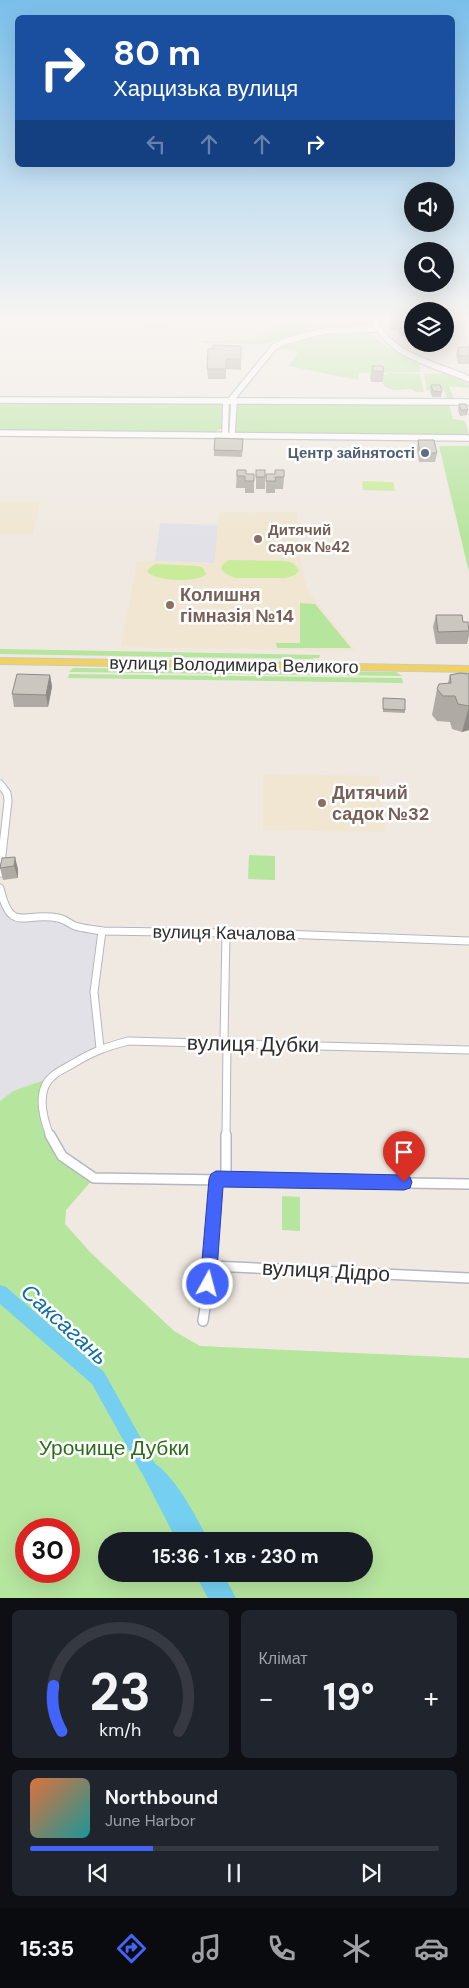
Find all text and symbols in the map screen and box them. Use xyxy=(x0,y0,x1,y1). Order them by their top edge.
text: 80 m xyxy=(113,30,201,76)
icon: right xyxy=(30,35,95,100)
text: Харцизька вулиця xyxy=(113,74,298,103)
icon: left xyxy=(142,130,170,158)
icon: ahead xyxy=(195,130,223,158)
icon: ahead xyxy=(248,130,276,158)
icon: right xyxy=(301,130,329,158)
map controls xyxy=(404,182,454,352)
button: sound xyxy=(404,182,454,232)
button: search xyxy=(404,242,454,292)
button: layers xyxy=(404,302,454,352)
place label: Центр зайнятості xyxy=(288,443,415,463)
marker: Центр зайнятості xyxy=(419,447,431,459)
place label: Дитячий садок №42 xyxy=(268,520,350,557)
marker: Дитячий садок №42 xyxy=(252,533,264,545)
place label: Колишня гімназія №14 xyxy=(180,583,294,628)
marker: Колишня гімназія №14 xyxy=(164,599,176,611)
street label: вулиця Володимира Великого xyxy=(109,651,359,679)
place label: Дитячий садок №32 xyxy=(332,781,429,826)
marker: Дитячий садок №32 xyxy=(316,797,328,809)
street label: вулиця Качалова xyxy=(152,920,297,946)
street label: вулиця Дубки xyxy=(187,1029,319,1059)
pin xyxy=(383,1131,425,1182)
icon: arrive xyxy=(390,1138,418,1166)
street label: вулиця Дідро xyxy=(261,1254,391,1288)
position arrow xyxy=(181,1257,233,1309)
water label: Саксагань xyxy=(15,1277,115,1371)
park label: Урочище Дубки xyxy=(39,1434,189,1462)
speed limit sign: 30 xyxy=(15,1518,80,1583)
text: 15:36 · 1 хв · 230 m xyxy=(152,1544,319,1569)
text: Клімат xyxy=(259,1648,308,1669)
text: 23 xyxy=(90,1658,151,1726)
text: 19° xyxy=(323,1672,375,1722)
text: − xyxy=(259,1680,274,1717)
text: + xyxy=(424,1680,439,1717)
text: km/h xyxy=(99,1718,141,1742)
text: Northbound xyxy=(105,1785,218,1810)
text: June Harbor xyxy=(105,1810,196,1831)
icon: previous xyxy=(84,1859,112,1887)
icon: pause xyxy=(220,1859,248,1887)
icon: next xyxy=(357,1859,385,1887)
icon: directions xyxy=(114,1931,149,1966)
icon: music xyxy=(189,1931,224,1966)
icon: phone xyxy=(264,1931,299,1966)
icon: climate xyxy=(339,1931,374,1966)
icon: car xyxy=(414,1931,449,1966)
text: 15:35 xyxy=(20,1934,74,1963)

